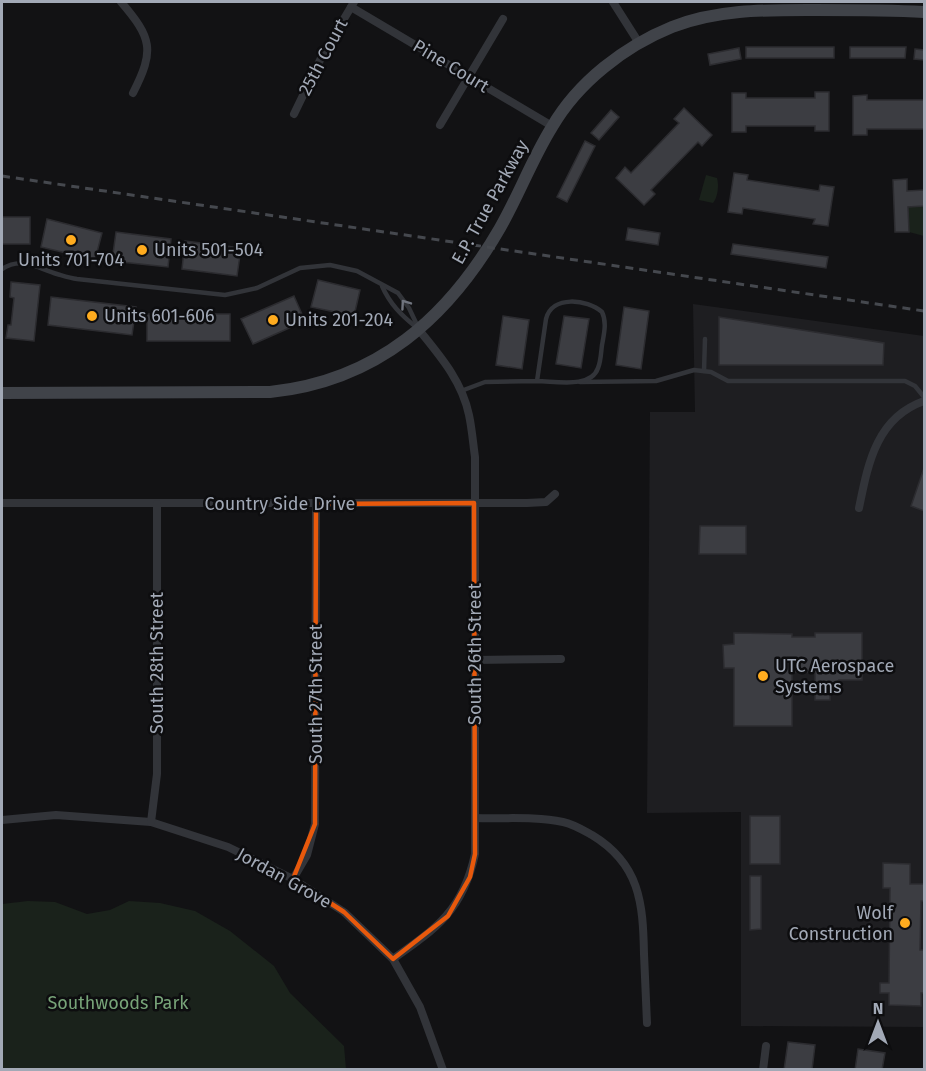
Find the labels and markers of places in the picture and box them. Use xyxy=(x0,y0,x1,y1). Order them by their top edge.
marker: Units 701-704 xyxy=(64,233,78,247)
place label: Units 501-504 xyxy=(154,239,264,261)
marker: Units 501-504 xyxy=(135,243,149,257)
place label: Units 701-704 xyxy=(18,249,124,271)
place label: Units 601-606 xyxy=(104,305,215,327)
marker: Units 601-606 xyxy=(85,309,99,323)
place label: Units 201-204 xyxy=(285,309,394,331)
marker: Units 201-204 xyxy=(266,313,280,327)
place label: UTC Aerospace Systems xyxy=(775,655,894,698)
marker: UTC Aerospace Systems xyxy=(756,669,770,683)
place label: Wolf Construction xyxy=(789,902,895,945)
marker: Wolf Construction xyxy=(898,916,912,930)

